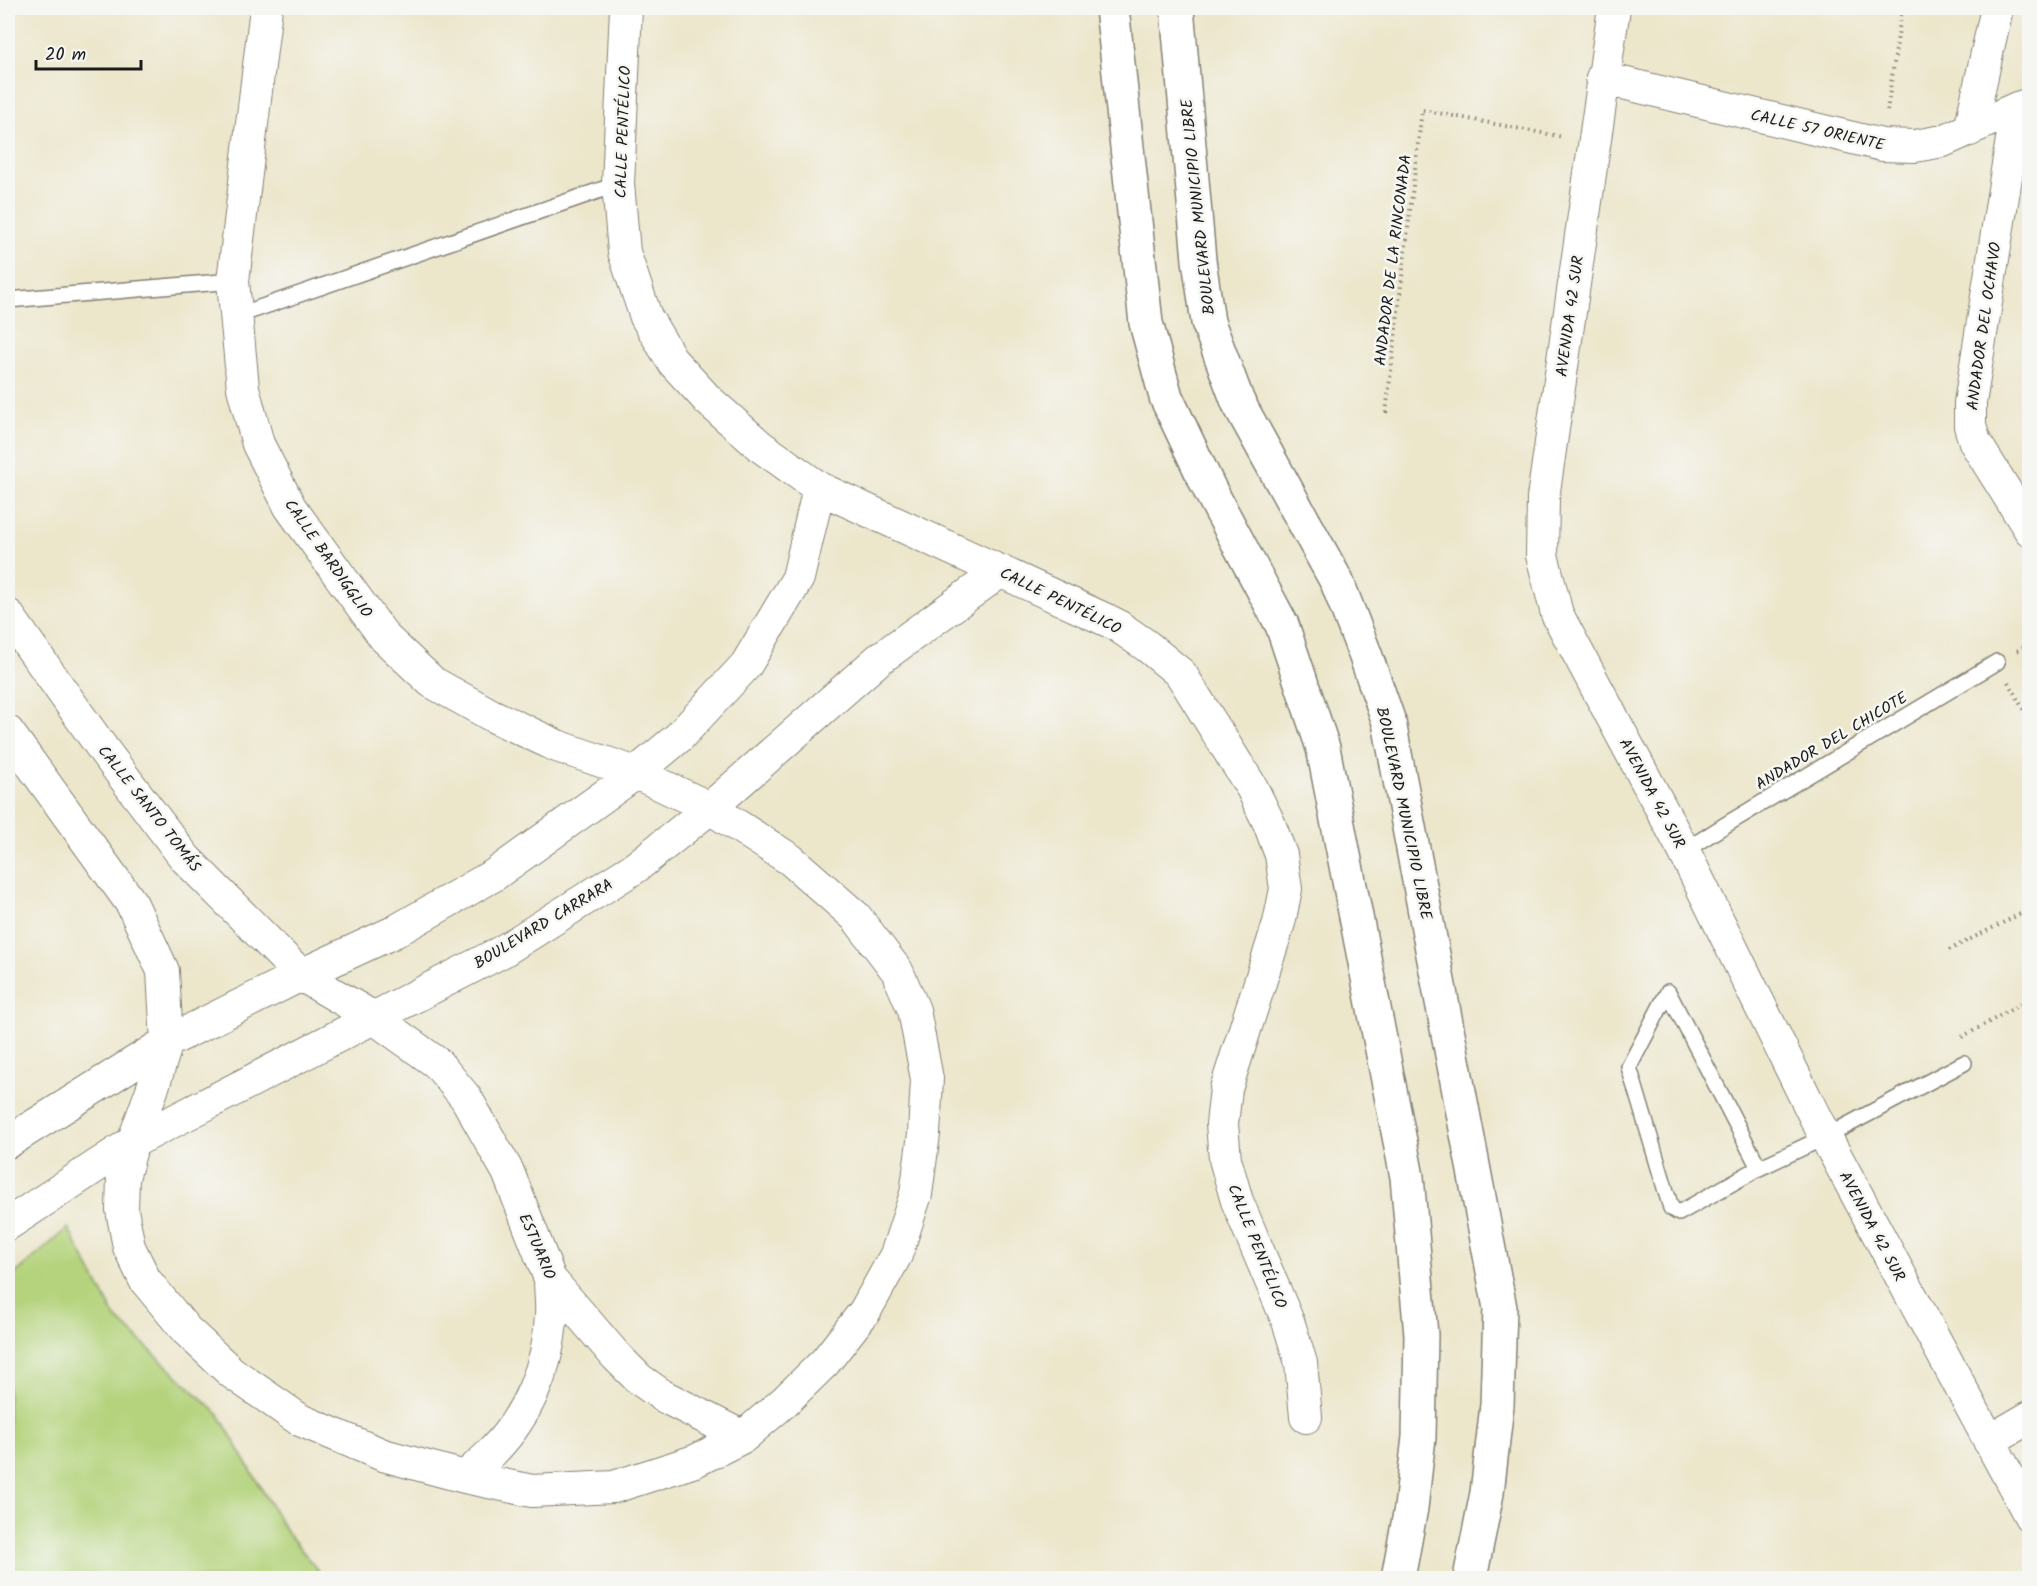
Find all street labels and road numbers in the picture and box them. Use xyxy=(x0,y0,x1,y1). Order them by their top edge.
street label: CALLE PENTÉLICO xyxy=(609,65,638,199)
street label: BOULEVARD MUNICIPIO LIBRE xyxy=(1175,97,1222,316)
street label: CALLE 57 ORIENTE xyxy=(1748,103,1888,158)
street label: ANDADOR DE LA RINCONADA xyxy=(1368,153,1419,367)
street label: ANDADOR DEL OCHAVO xyxy=(1960,240,2009,412)
street label: AVENIDA 42 SUR xyxy=(1550,254,1591,378)
street label: CALLE BARDIGGLIO xyxy=(277,494,378,624)
street label: CALLE PENTÉLICO xyxy=(995,561,1126,642)
street label: ANDADOR DEL CHICOTE xyxy=(1751,685,1913,797)
street label: BOULEVARD MUNICIPIO LIBRE xyxy=(1369,705,1438,923)
street label: AVENIDA 42 SUR xyxy=(1612,734,1691,853)
street label: CALLE SANTO TOMÁS xyxy=(91,740,207,878)
street label: BOULEVARD CARRARA xyxy=(469,873,618,976)
street label: AVENIDA 42 SUR xyxy=(1832,1167,1911,1286)
street label: CALLE PENTÉLICO xyxy=(1220,1180,1293,1313)
street label: ESTUARIO xyxy=(511,1210,562,1284)

